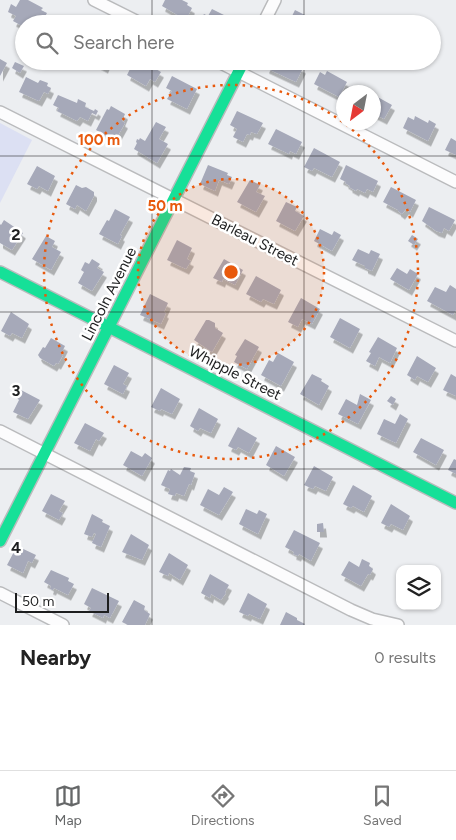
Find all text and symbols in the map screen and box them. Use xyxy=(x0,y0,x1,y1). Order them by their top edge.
search box xyxy=(15,15,441,70)
icon: search xyxy=(33,29,61,57)
text: Search here xyxy=(73,31,175,54)
north arrow xyxy=(336,85,381,130)
text: 100 m xyxy=(78,131,120,149)
text: 50 m xyxy=(147,197,183,215)
street label: Barleau Street xyxy=(209,210,302,270)
text: 2 xyxy=(11,225,21,244)
street label: Lincoln Avenue xyxy=(78,244,140,344)
centre of rings xyxy=(222,263,240,281)
street label: Whipple Street xyxy=(186,342,284,404)
text: 3 xyxy=(12,381,21,400)
text: 4 xyxy=(11,538,21,557)
map controls xyxy=(396,565,441,610)
button: layers xyxy=(396,565,441,610)
scale bar xyxy=(15,590,109,613)
text: 50 m xyxy=(22,593,54,610)
text: Nearby xyxy=(20,645,91,670)
text: 0 results xyxy=(374,648,436,667)
tab: Map xyxy=(54,782,82,829)
tab: Directions xyxy=(191,782,255,829)
tab: Saved xyxy=(363,782,402,829)

